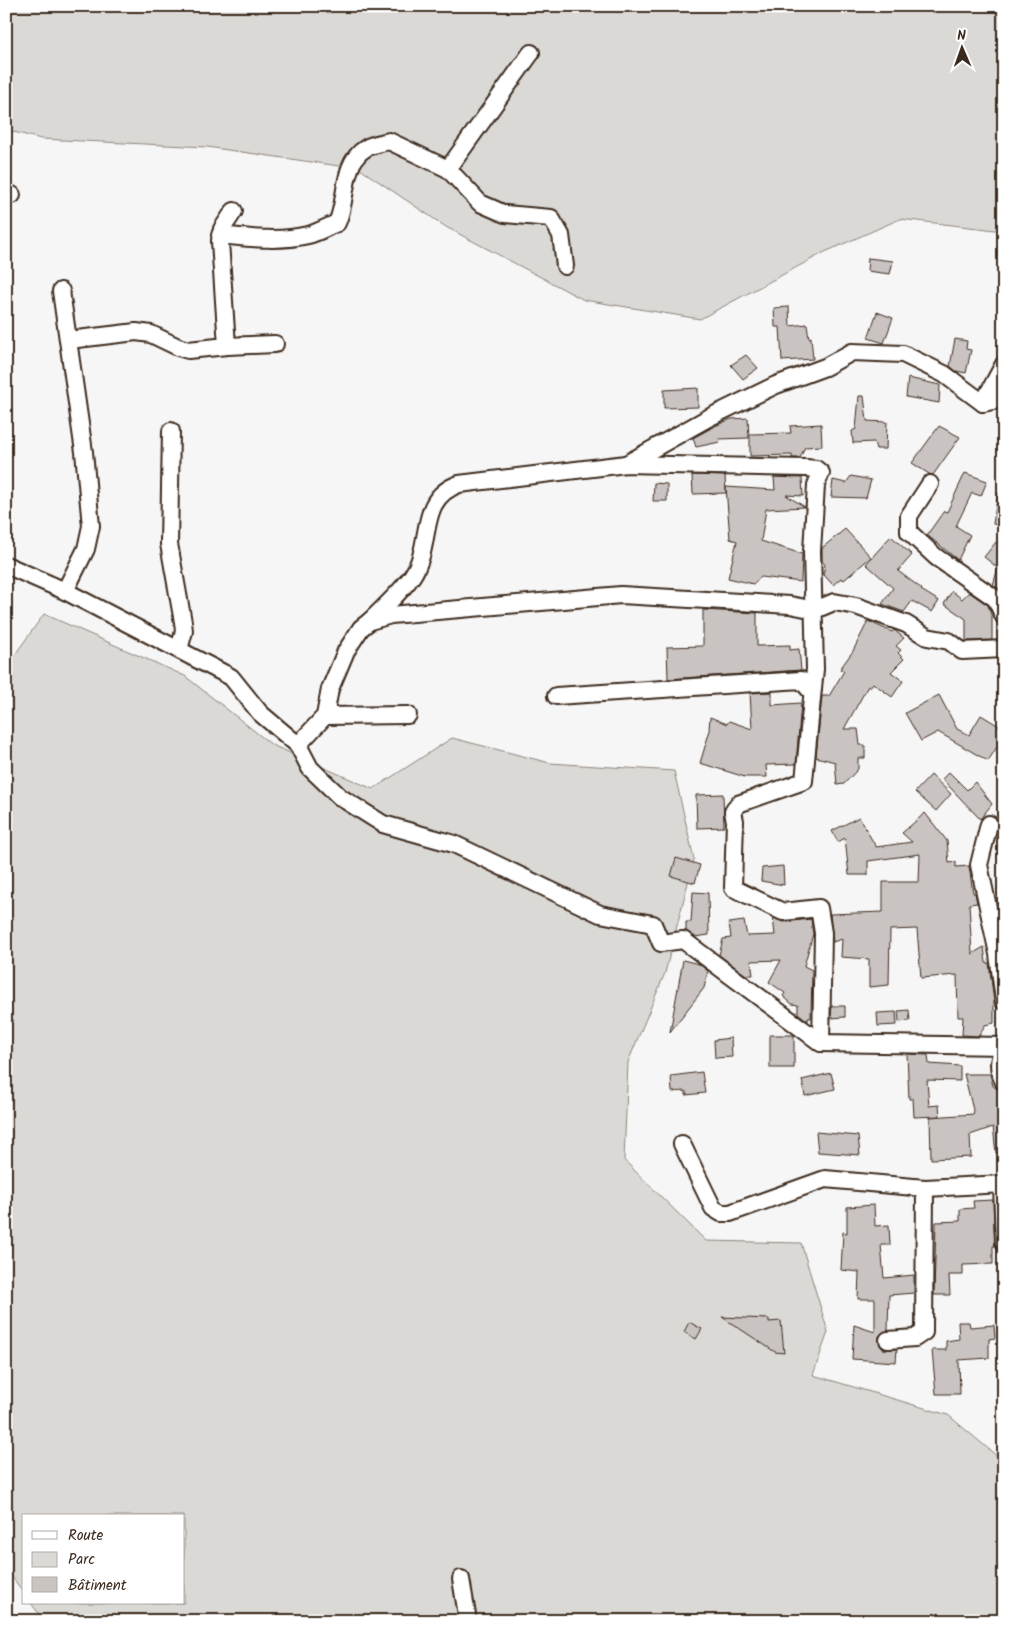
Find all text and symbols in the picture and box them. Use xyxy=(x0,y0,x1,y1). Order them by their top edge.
north arrow xyxy=(938,22,988,72)
text: N xyxy=(957,25,967,47)
legend xyxy=(22,1514,185,1604)
text: Route xyxy=(68,1524,104,1548)
text: Parc xyxy=(68,1548,95,1572)
text: Bâtiment xyxy=(68,1574,127,1598)

